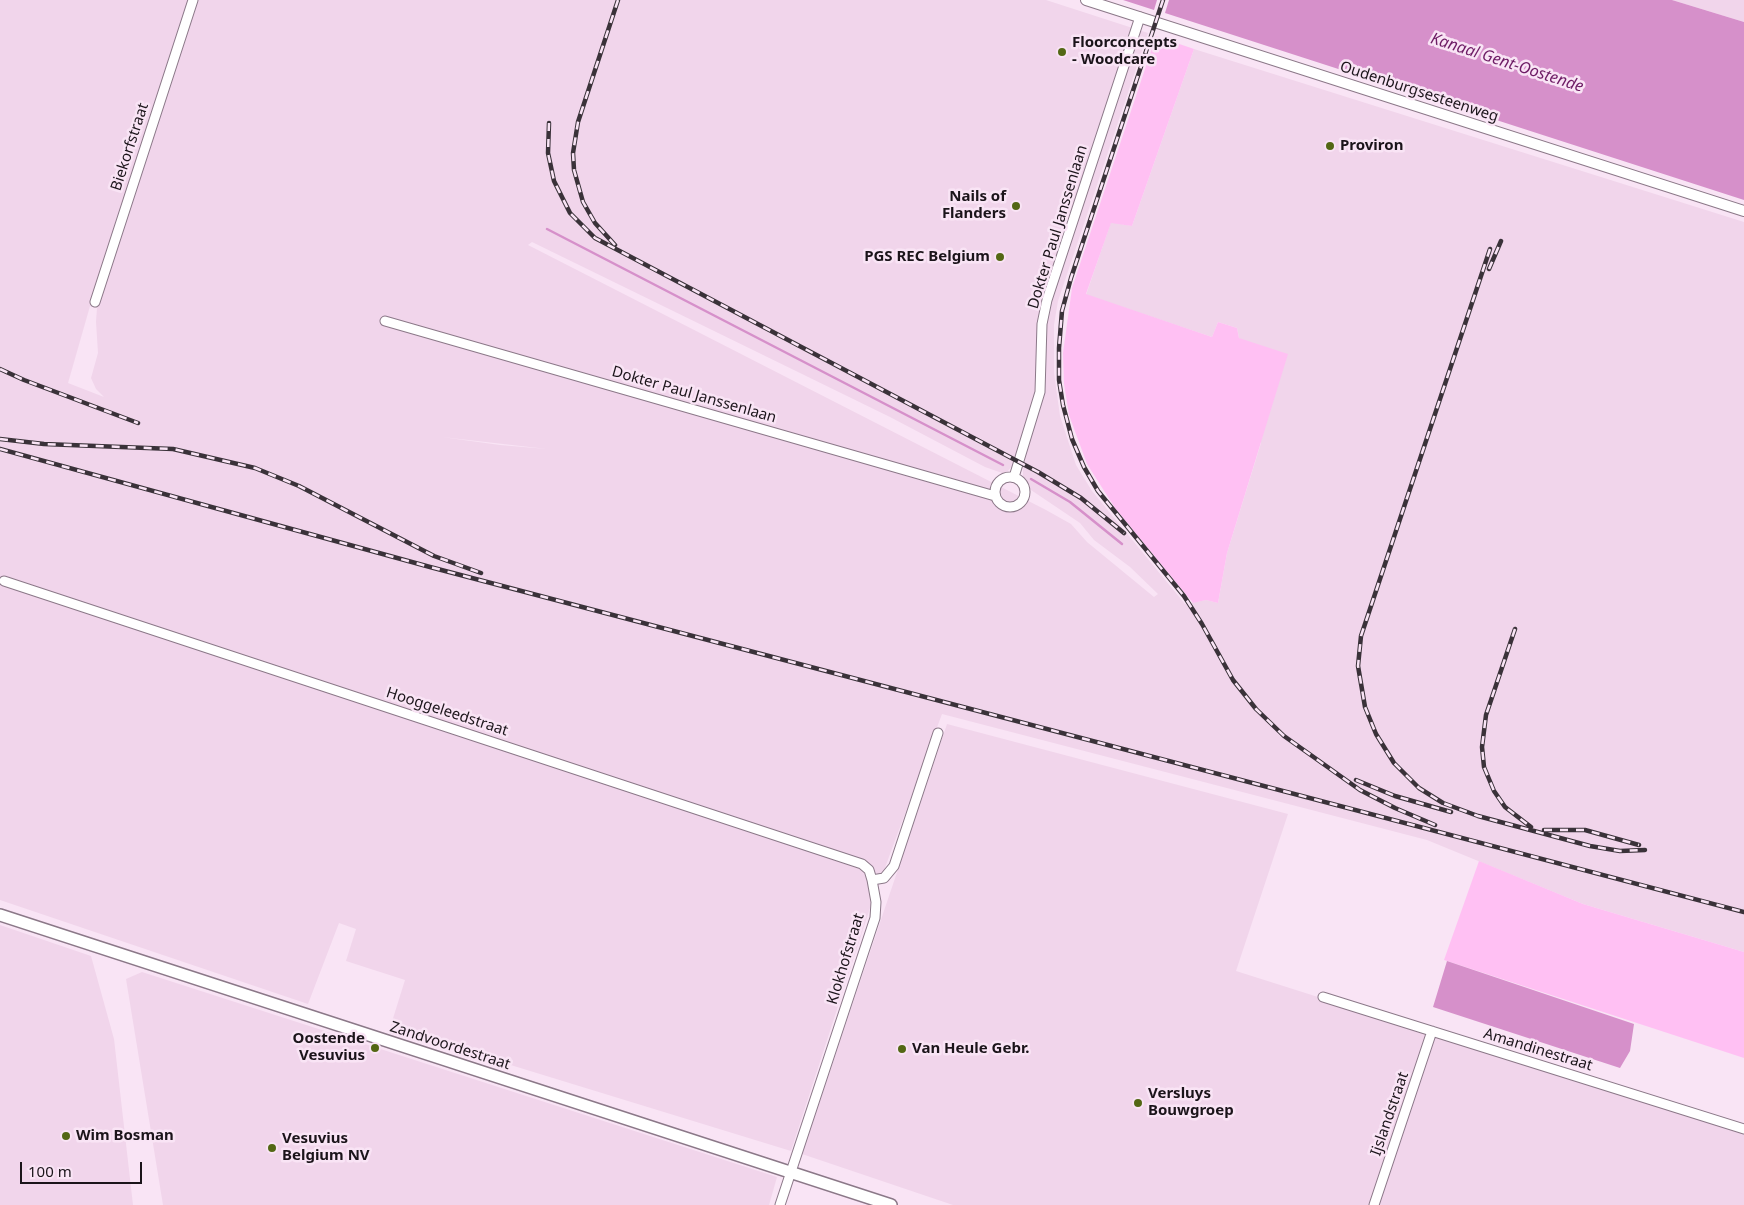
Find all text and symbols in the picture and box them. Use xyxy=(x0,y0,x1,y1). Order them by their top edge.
water label: Kanaal Gent-Oostende xyxy=(1428,29,1586,97)
place label: Floorconcepts - Woodcare xyxy=(1072,34,1177,69)
marker: Floorconcepts - Woodcare xyxy=(1056,46,1068,58)
street label: Oudenburgsesteenweg xyxy=(1337,58,1501,126)
street label: Biekorfstraat xyxy=(107,101,153,193)
place label: Proviron xyxy=(1340,137,1403,155)
marker: Proviron xyxy=(1324,140,1336,152)
street label: Dokter Paul Janssenlaan xyxy=(1024,143,1092,311)
place label: Nails of Flanders xyxy=(942,188,1006,223)
marker: Nails of Flanders xyxy=(1010,200,1022,212)
place label: PGS REC Belgium xyxy=(864,248,990,266)
marker: PGS REC Belgium xyxy=(994,251,1006,263)
street label: Dokter Paul Janssenlaan xyxy=(610,363,778,427)
street label: Hooggeleedstraat xyxy=(384,684,510,740)
street label: Klokhofstraat xyxy=(824,911,868,1007)
street label: Zandvoordestraat xyxy=(388,1018,512,1074)
street label: Amandinestraat xyxy=(1481,1025,1595,1075)
place label: Oostende Vesuvius xyxy=(293,1030,365,1065)
place label: Van Heule Gebr. xyxy=(912,1040,1029,1058)
marker: Oostende Vesuvius xyxy=(369,1042,381,1054)
marker: Van Heule Gebr. xyxy=(896,1043,908,1055)
street label: Ijslandstraat xyxy=(1367,1070,1413,1158)
place label: Versluys Bouwgroep xyxy=(1148,1085,1234,1120)
marker: Versluys Bouwgroep xyxy=(1132,1097,1144,1109)
place label: Wim Bosman xyxy=(76,1127,174,1145)
marker: Wim Bosman xyxy=(60,1130,72,1142)
place label: Vesuvius Belgium NV xyxy=(282,1130,370,1165)
marker: Vesuvius Belgium NV xyxy=(266,1142,278,1154)
scale bar xyxy=(22,1152,145,1184)
text: 100 m xyxy=(28,1161,72,1181)

